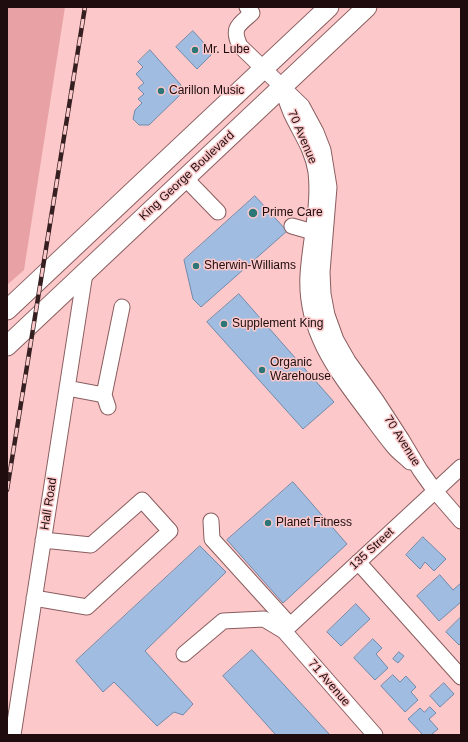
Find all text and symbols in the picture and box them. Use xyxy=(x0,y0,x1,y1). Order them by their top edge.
place label: Mr. Lube xyxy=(203,43,250,57)
marker: Mr. Lube xyxy=(190,45,200,55)
place label: Carillon Music xyxy=(169,84,244,98)
marker: Carillon Music xyxy=(156,86,166,96)
street label: 70 Avenue xyxy=(284,108,320,166)
street label: King George Boulevard xyxy=(136,128,238,224)
place label: Prime Care xyxy=(262,206,323,220)
marker: Prime Care xyxy=(247,207,259,219)
place label: Sherwin-Williams xyxy=(204,259,296,273)
marker: Sherwin-Williams xyxy=(191,261,201,271)
place label: Supplement King xyxy=(232,317,323,331)
marker: Supplement King xyxy=(219,319,229,329)
place label: Organic Warehouse xyxy=(270,356,331,384)
marker: Organic Warehouse xyxy=(257,365,267,375)
street label: 70 Avenue xyxy=(381,413,423,469)
street label: Hall Road xyxy=(38,477,60,531)
place label: Planet Fitness xyxy=(276,516,352,530)
marker: Planet Fitness xyxy=(263,518,273,528)
street label: 135 Street xyxy=(347,525,397,573)
street label: 71 Avenue xyxy=(305,657,353,709)

